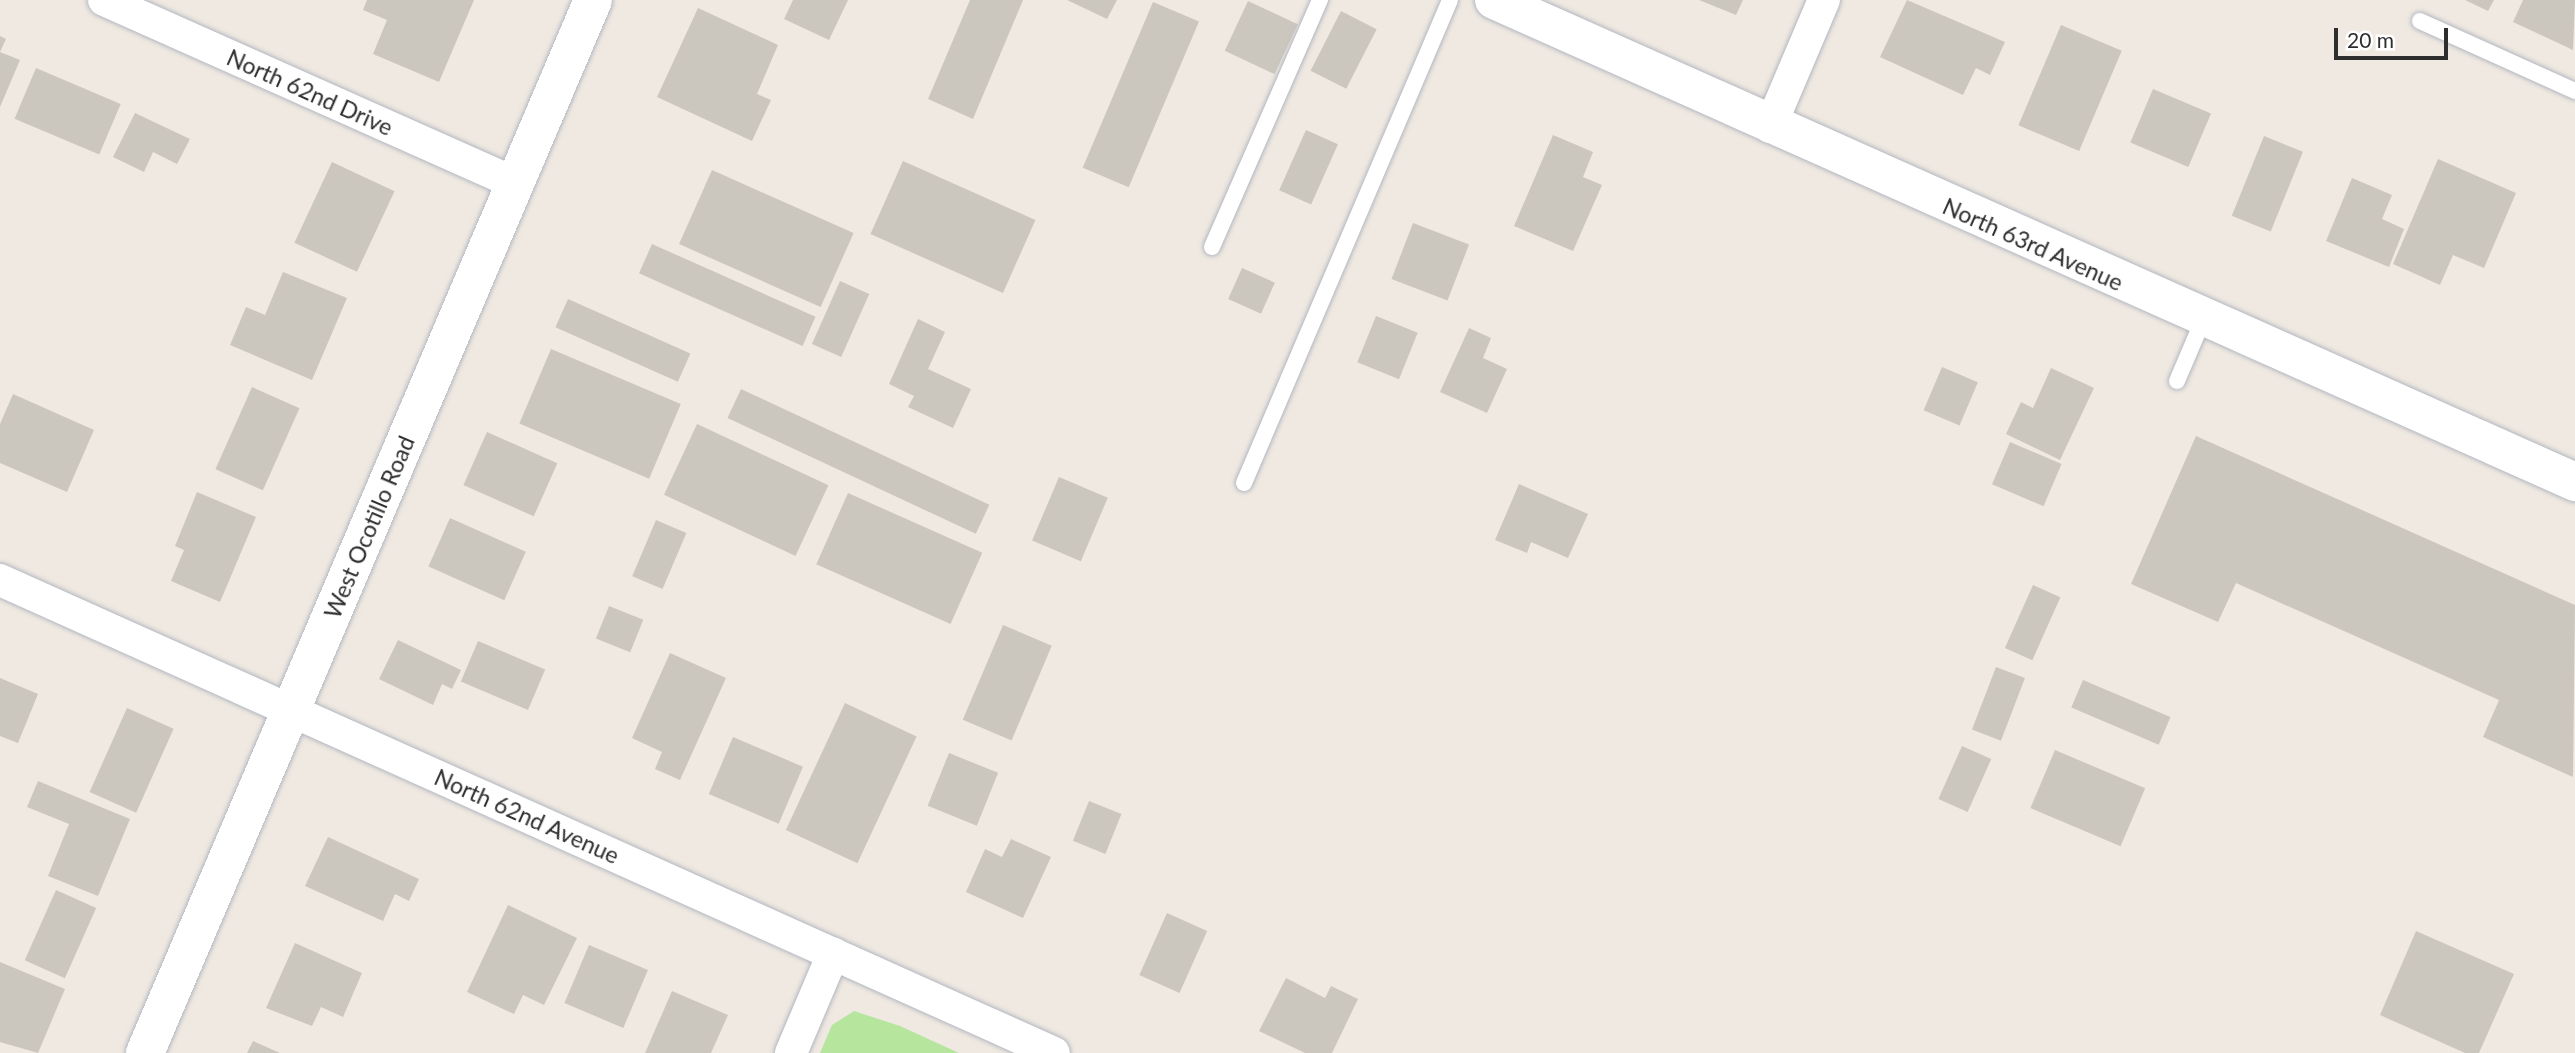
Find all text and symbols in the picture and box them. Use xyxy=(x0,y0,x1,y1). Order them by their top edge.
scale bar xyxy=(2337,14,2451,58)
text: 20 m xyxy=(2347,27,2394,52)
street label: North 62nd Drive xyxy=(223,43,397,141)
street label: North 63rd Avenue xyxy=(1938,192,2128,296)
street label: West Ocotillo Road xyxy=(318,432,420,622)
street label: North 62nd Avenue xyxy=(430,763,624,869)

